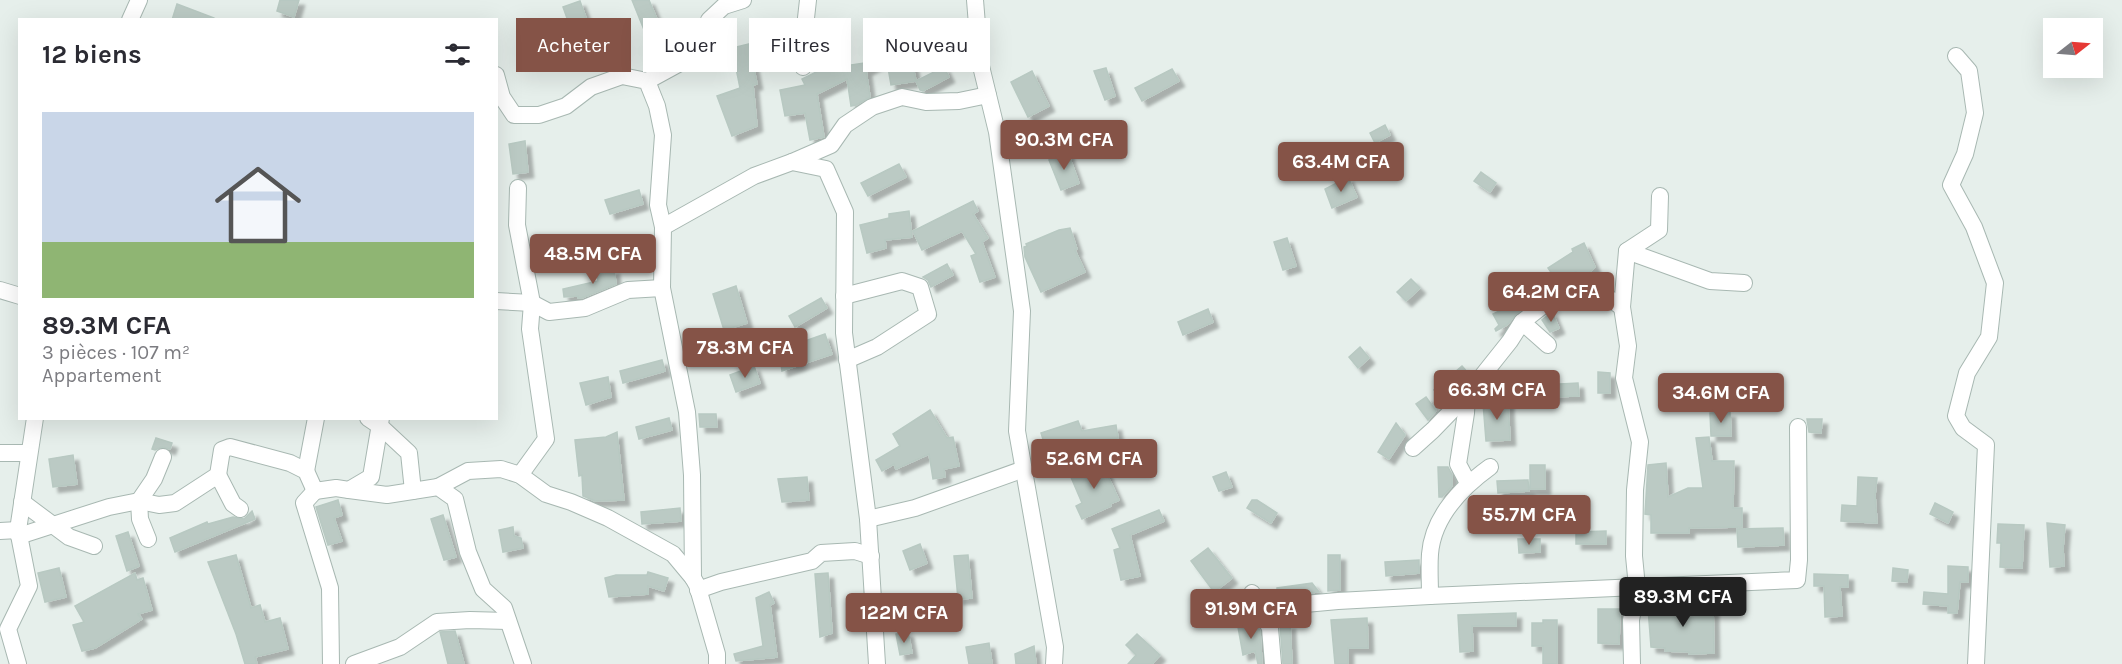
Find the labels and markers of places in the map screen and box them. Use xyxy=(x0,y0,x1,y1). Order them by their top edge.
pin: 90.3M CFA xyxy=(995,120,1133,171)
pin: 63.4M CFA xyxy=(1272,142,1410,193)
pin: 48.5M CFA xyxy=(524,234,662,285)
pin: 64.2M CFA xyxy=(1482,272,1620,323)
pin: 78.3M CFA xyxy=(676,328,814,379)
pin: 66.3M CFA xyxy=(1428,370,1566,421)
pin: 34.6M CFA xyxy=(1652,373,1790,424)
pin: 52.6M CFA xyxy=(1025,439,1163,490)
pin: 55.7M CFA xyxy=(1460,495,1598,546)
pin: 89.3M CFA xyxy=(1614,577,1752,628)
pin: 91.9M CFA xyxy=(1182,589,1320,640)
pin: 122M CFA xyxy=(842,593,966,644)

